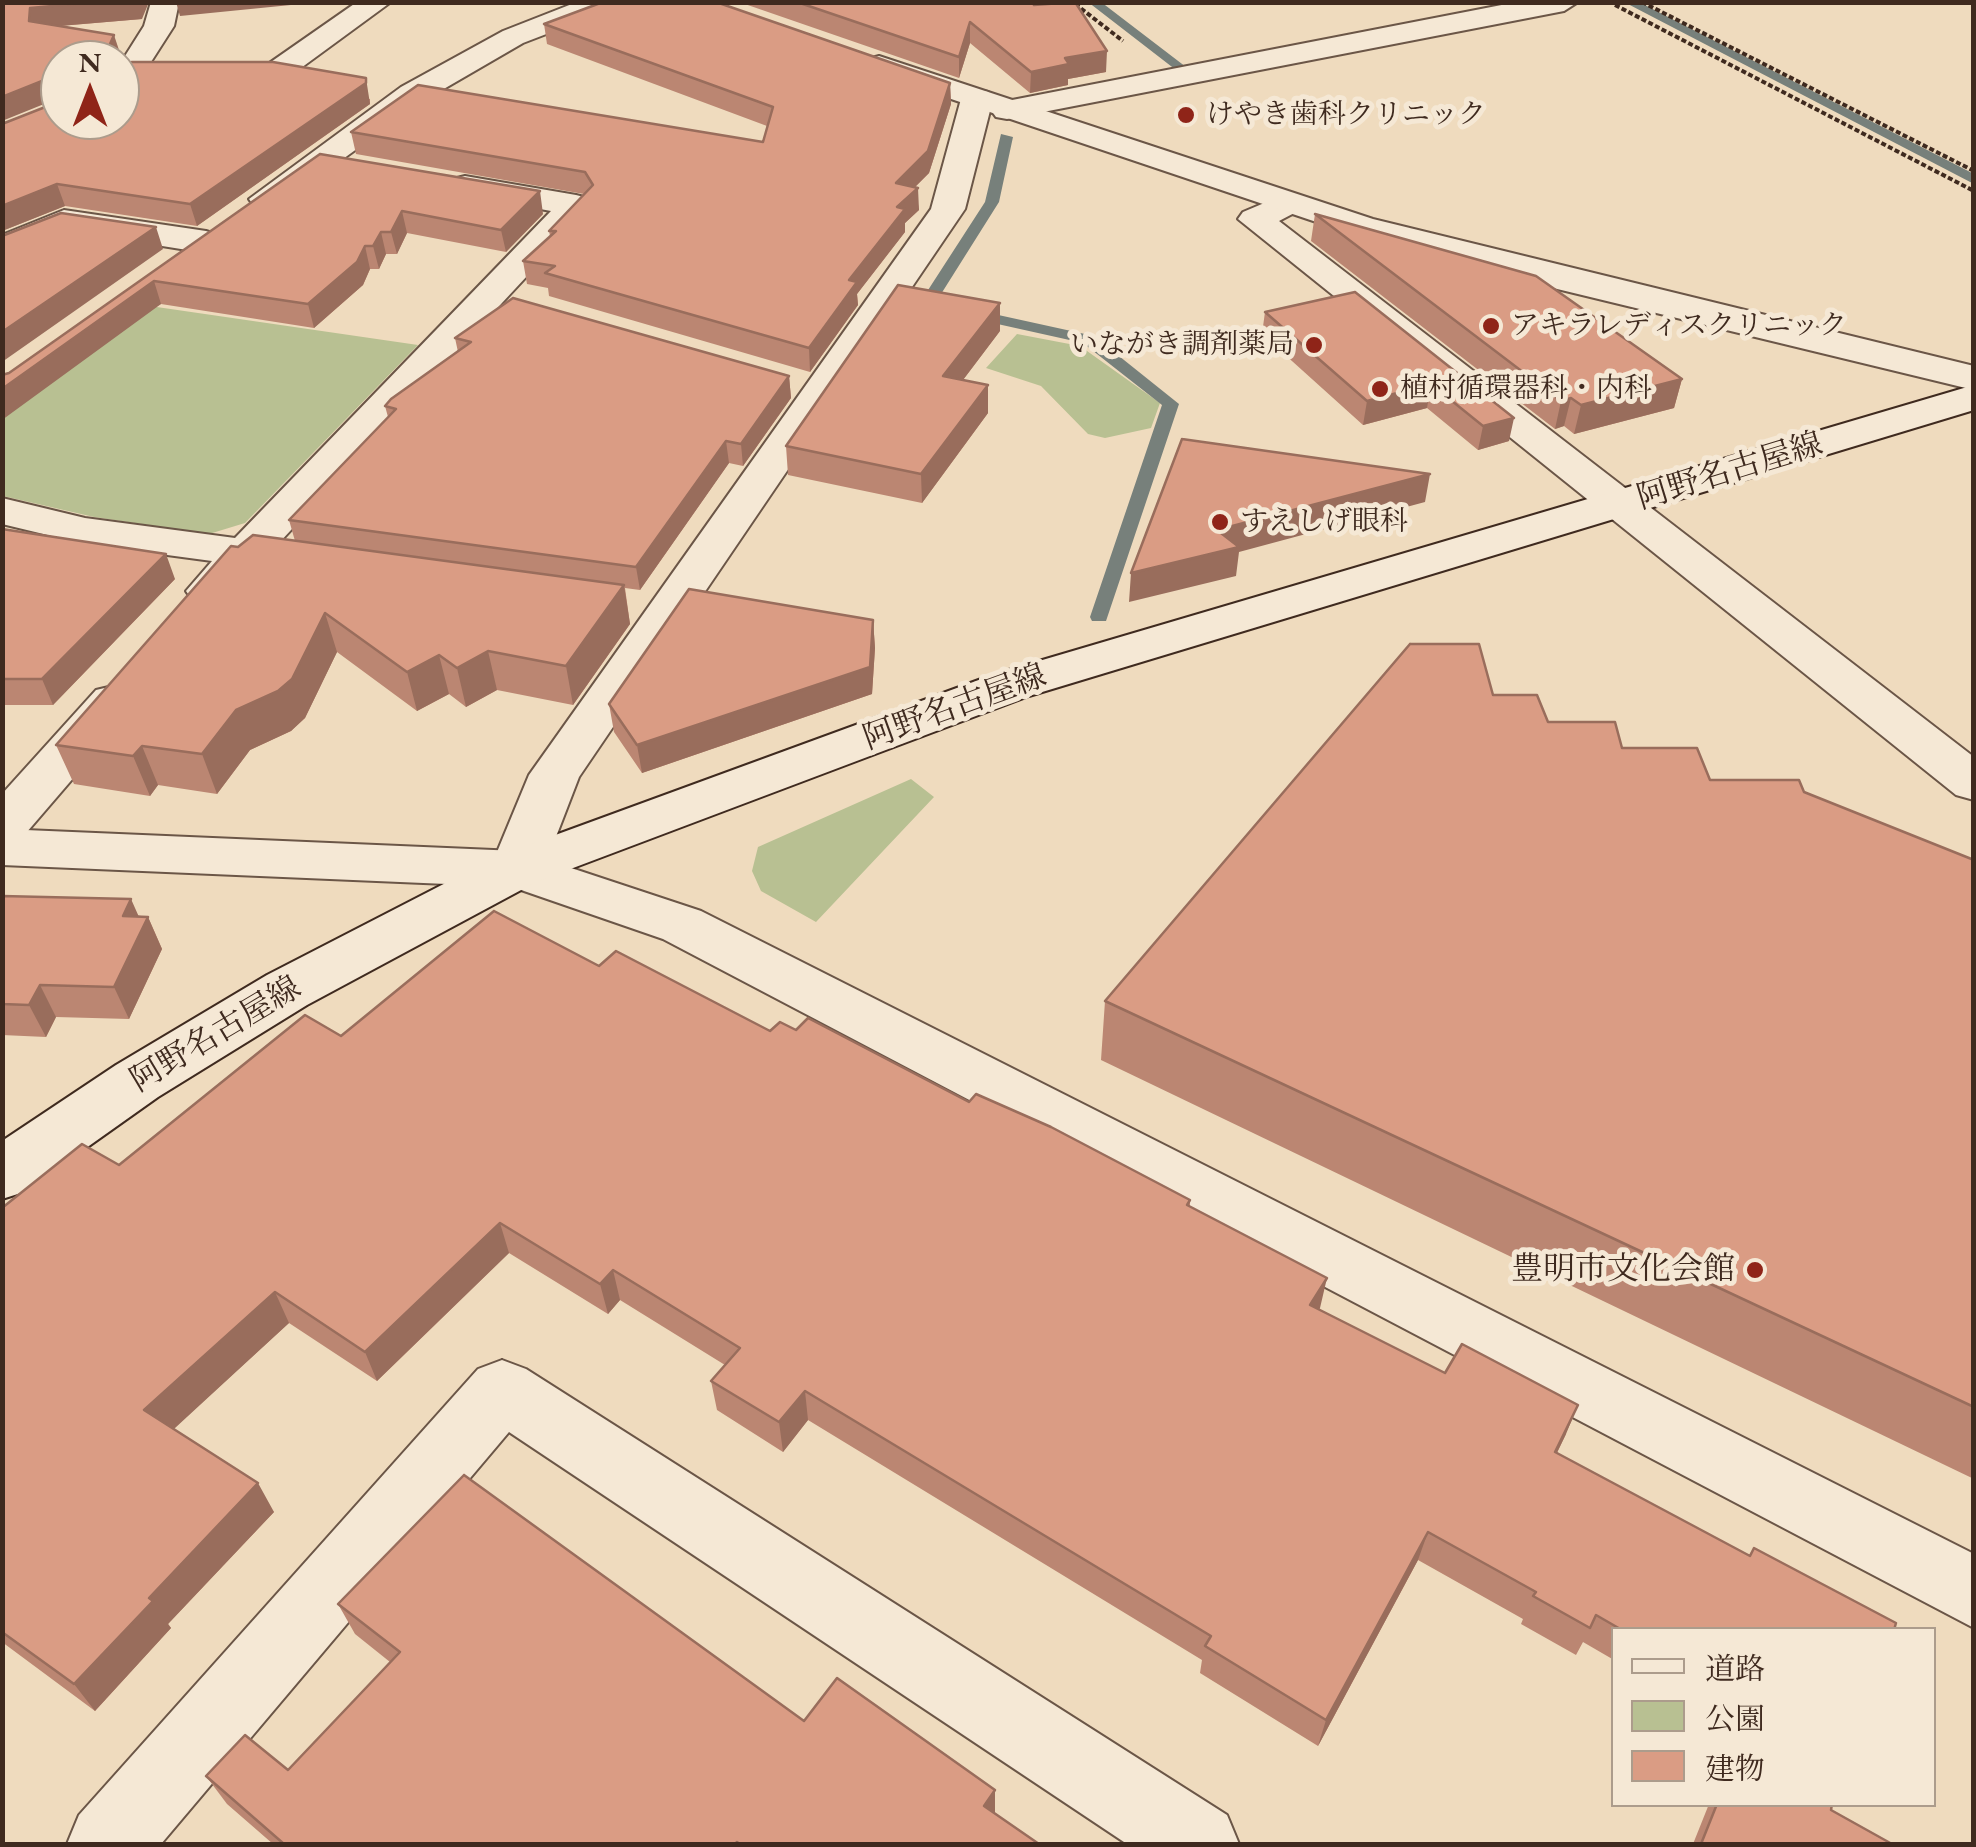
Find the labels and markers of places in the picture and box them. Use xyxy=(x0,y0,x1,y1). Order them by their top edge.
place label: けやき歯科クリニック xyxy=(1206,98,1486,132)
marker: けやき歯科クリニック xyxy=(1175,104,1197,126)
place label: アキラレディスクリニック xyxy=(1511,309,1847,343)
marker: アキラレディスクリニック xyxy=(1480,315,1502,337)
place label: いながき調剤薬局 xyxy=(1070,328,1294,362)
marker: いながき調剤薬局 xyxy=(1303,334,1325,356)
place label: 植村循環器科・内科 xyxy=(1400,372,1652,406)
marker: 植村循環器科・内科 xyxy=(1369,378,1391,400)
place label: すえしげ眼科 xyxy=(1240,505,1408,539)
marker: すえしげ眼科 xyxy=(1209,511,1231,533)
place label: 豊明市文化会館 xyxy=(1511,1251,1735,1289)
marker: 豊明市文化会館 xyxy=(1744,1259,1766,1281)

